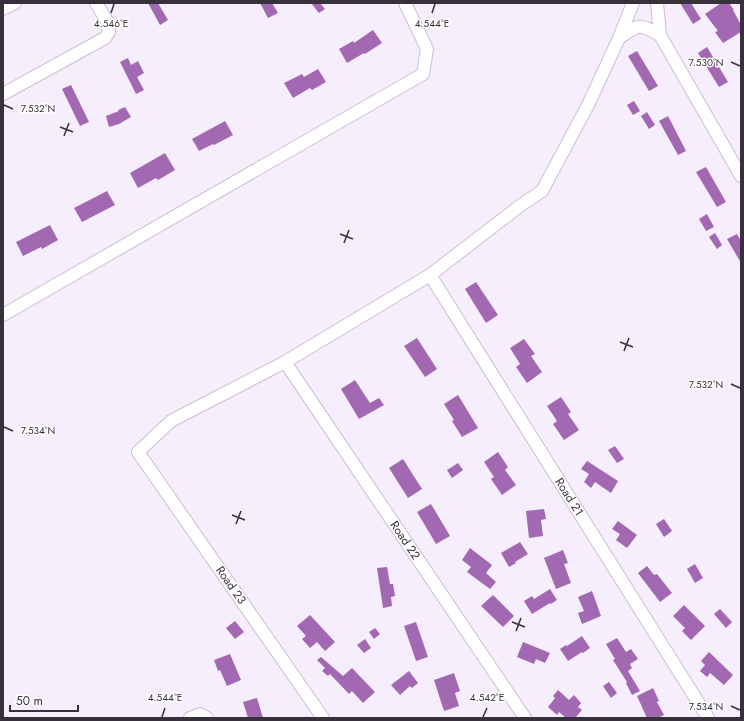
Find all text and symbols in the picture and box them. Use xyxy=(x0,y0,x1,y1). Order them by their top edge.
text: 4.546°E xyxy=(94,16,128,31)
text: 4.544°E xyxy=(415,16,449,31)
text: 7.530°N xyxy=(689,55,723,70)
text: 7.532°N xyxy=(21,101,55,116)
text: 7.532°N xyxy=(689,377,723,392)
text: 7.534°N xyxy=(21,423,55,438)
street label: Road 21 xyxy=(551,474,588,519)
street label: Road 22 xyxy=(386,517,425,563)
street label: Road 23 xyxy=(211,562,251,608)
scale bar xyxy=(10,687,78,713)
text: 4.544°E xyxy=(148,690,182,705)
text: 4.542°E xyxy=(470,690,504,705)
text: 50 m xyxy=(16,692,43,710)
text: 7.534°N xyxy=(689,699,723,714)

